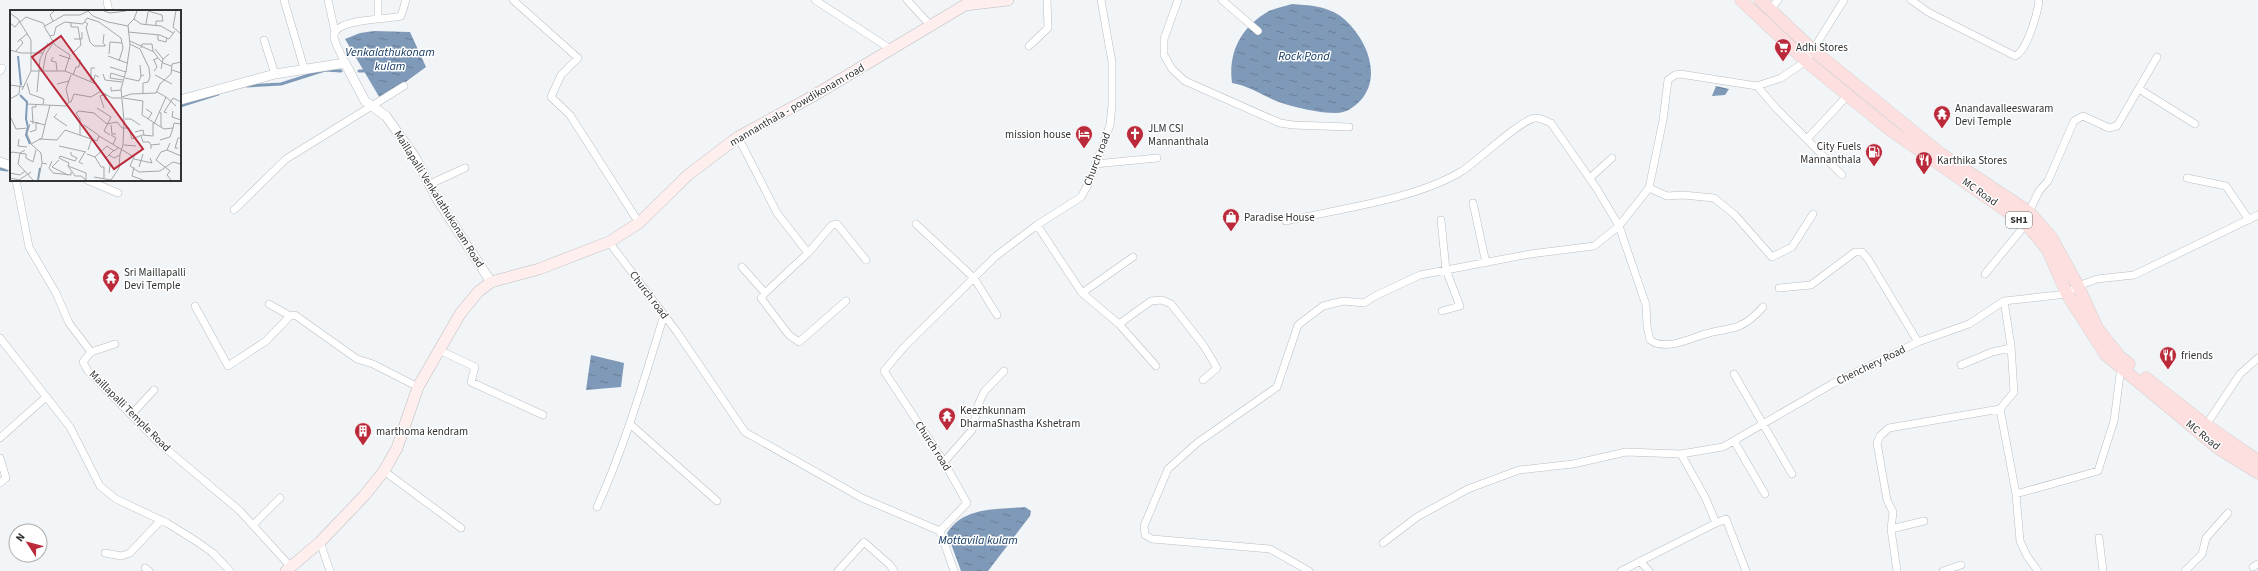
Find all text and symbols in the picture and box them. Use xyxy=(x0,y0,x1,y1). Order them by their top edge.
inset map xyxy=(10,10,181,181)
supermarket icon: Adhi Stores xyxy=(1773,37,1793,62)
place label: Adhi Stores xyxy=(1796,40,1848,55)
water label: Venkalathukonam kulam xyxy=(345,44,435,75)
water label: Rock Pond xyxy=(1278,48,1330,65)
street label: mannanthala - powdikonam road xyxy=(727,60,867,150)
place label: Anandavalleeswaram Devi Temple xyxy=(1955,101,2053,129)
temple icon: Anandavalleeswaram Devi Temple xyxy=(1932,104,1952,129)
place label: JLM CSI Mannanthala xyxy=(1148,121,1209,149)
hotel icon: mission house xyxy=(1074,124,1094,149)
church icon: JLM CSI Mannanthala xyxy=(1125,124,1145,149)
place label: mission house xyxy=(1005,127,1072,142)
street label: Maillapalli Venkalathukonam Road xyxy=(391,128,487,270)
street label: Church road xyxy=(1080,130,1114,188)
place label: City Fuels Mannanthala xyxy=(1800,139,1861,167)
fuel station icon: City Fuels Mannanthala xyxy=(1864,142,1884,167)
restaurant icon: Karthika Stores xyxy=(1914,150,1934,175)
place label: Karthika Stores xyxy=(1937,153,2008,168)
street label: MC Road xyxy=(1959,174,2001,210)
shop icon: Paradise House xyxy=(1221,207,1241,232)
place label: Paradise House xyxy=(1244,210,1315,225)
road number: SH1 xyxy=(2006,212,2032,228)
place label: Sri Maillapalli Devi Temple xyxy=(124,265,186,293)
temple icon: Sri Maillapalli Devi Temple xyxy=(101,268,121,293)
street label: Church road xyxy=(626,268,672,322)
street label: Chenchery Road xyxy=(1834,342,1908,388)
restaurant icon: friends xyxy=(2158,345,2178,370)
place label: friends xyxy=(2181,348,2213,363)
street label: Maillapalli Temple Road xyxy=(86,367,174,455)
place label: Keezhkunnam DharmaShastha Kshetram xyxy=(960,403,1080,431)
temple icon: Keezhkunnam DharmaShastha Kshetram xyxy=(937,406,957,431)
street label: MC Road xyxy=(2183,417,2223,453)
street label: Church road xyxy=(911,418,955,474)
building icon: marthoma kendram xyxy=(353,421,373,446)
place label: marthoma kendram xyxy=(376,424,468,439)
north arrow xyxy=(8,523,48,563)
text: N xyxy=(12,530,29,545)
water label: Mottavila kulam xyxy=(938,532,1018,549)

